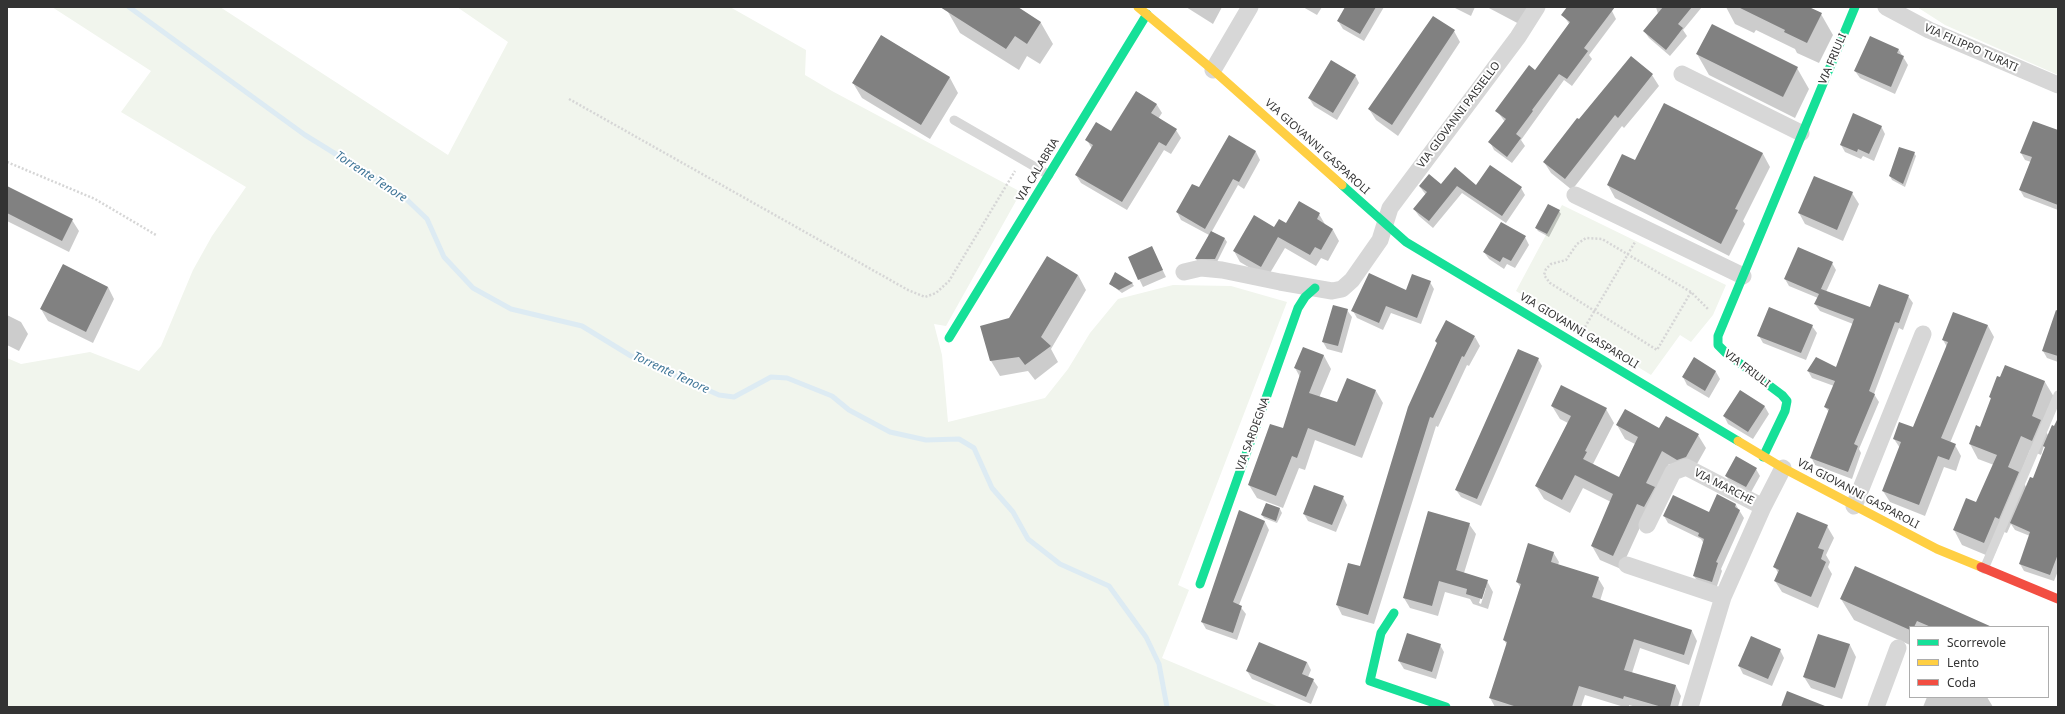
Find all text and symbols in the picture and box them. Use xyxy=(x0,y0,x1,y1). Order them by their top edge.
street label: VIA FILIPPO TURATI xyxy=(1922,21,2020,75)
street label: VIA FRIULI xyxy=(1816,32,1850,86)
street label: VIA GIOVANNI PAISIELLO xyxy=(1415,59,1503,171)
street label: VIA GIOVANNI GASPAROLI xyxy=(1262,97,1372,197)
street label: VIA CALABRIA xyxy=(1014,136,1062,204)
water label: Torrente Tenore xyxy=(332,148,410,206)
street label: VIA GIOVANNI GASPAROLI xyxy=(1517,290,1641,372)
street label: VIA FRIULI xyxy=(1721,347,1773,391)
water label: Torrente Tenore xyxy=(631,349,711,397)
street label: VIA SARDEGNA xyxy=(1234,395,1272,473)
street label: VIA GIOVANNI GASPAROLI xyxy=(1795,456,1921,532)
street label: VIA MARCHE xyxy=(1692,466,1756,508)
legend xyxy=(1909,626,2049,698)
text: Scorrevole xyxy=(1947,634,2006,651)
text: Lento xyxy=(1947,654,1979,671)
text: Coda xyxy=(1947,674,1976,691)

